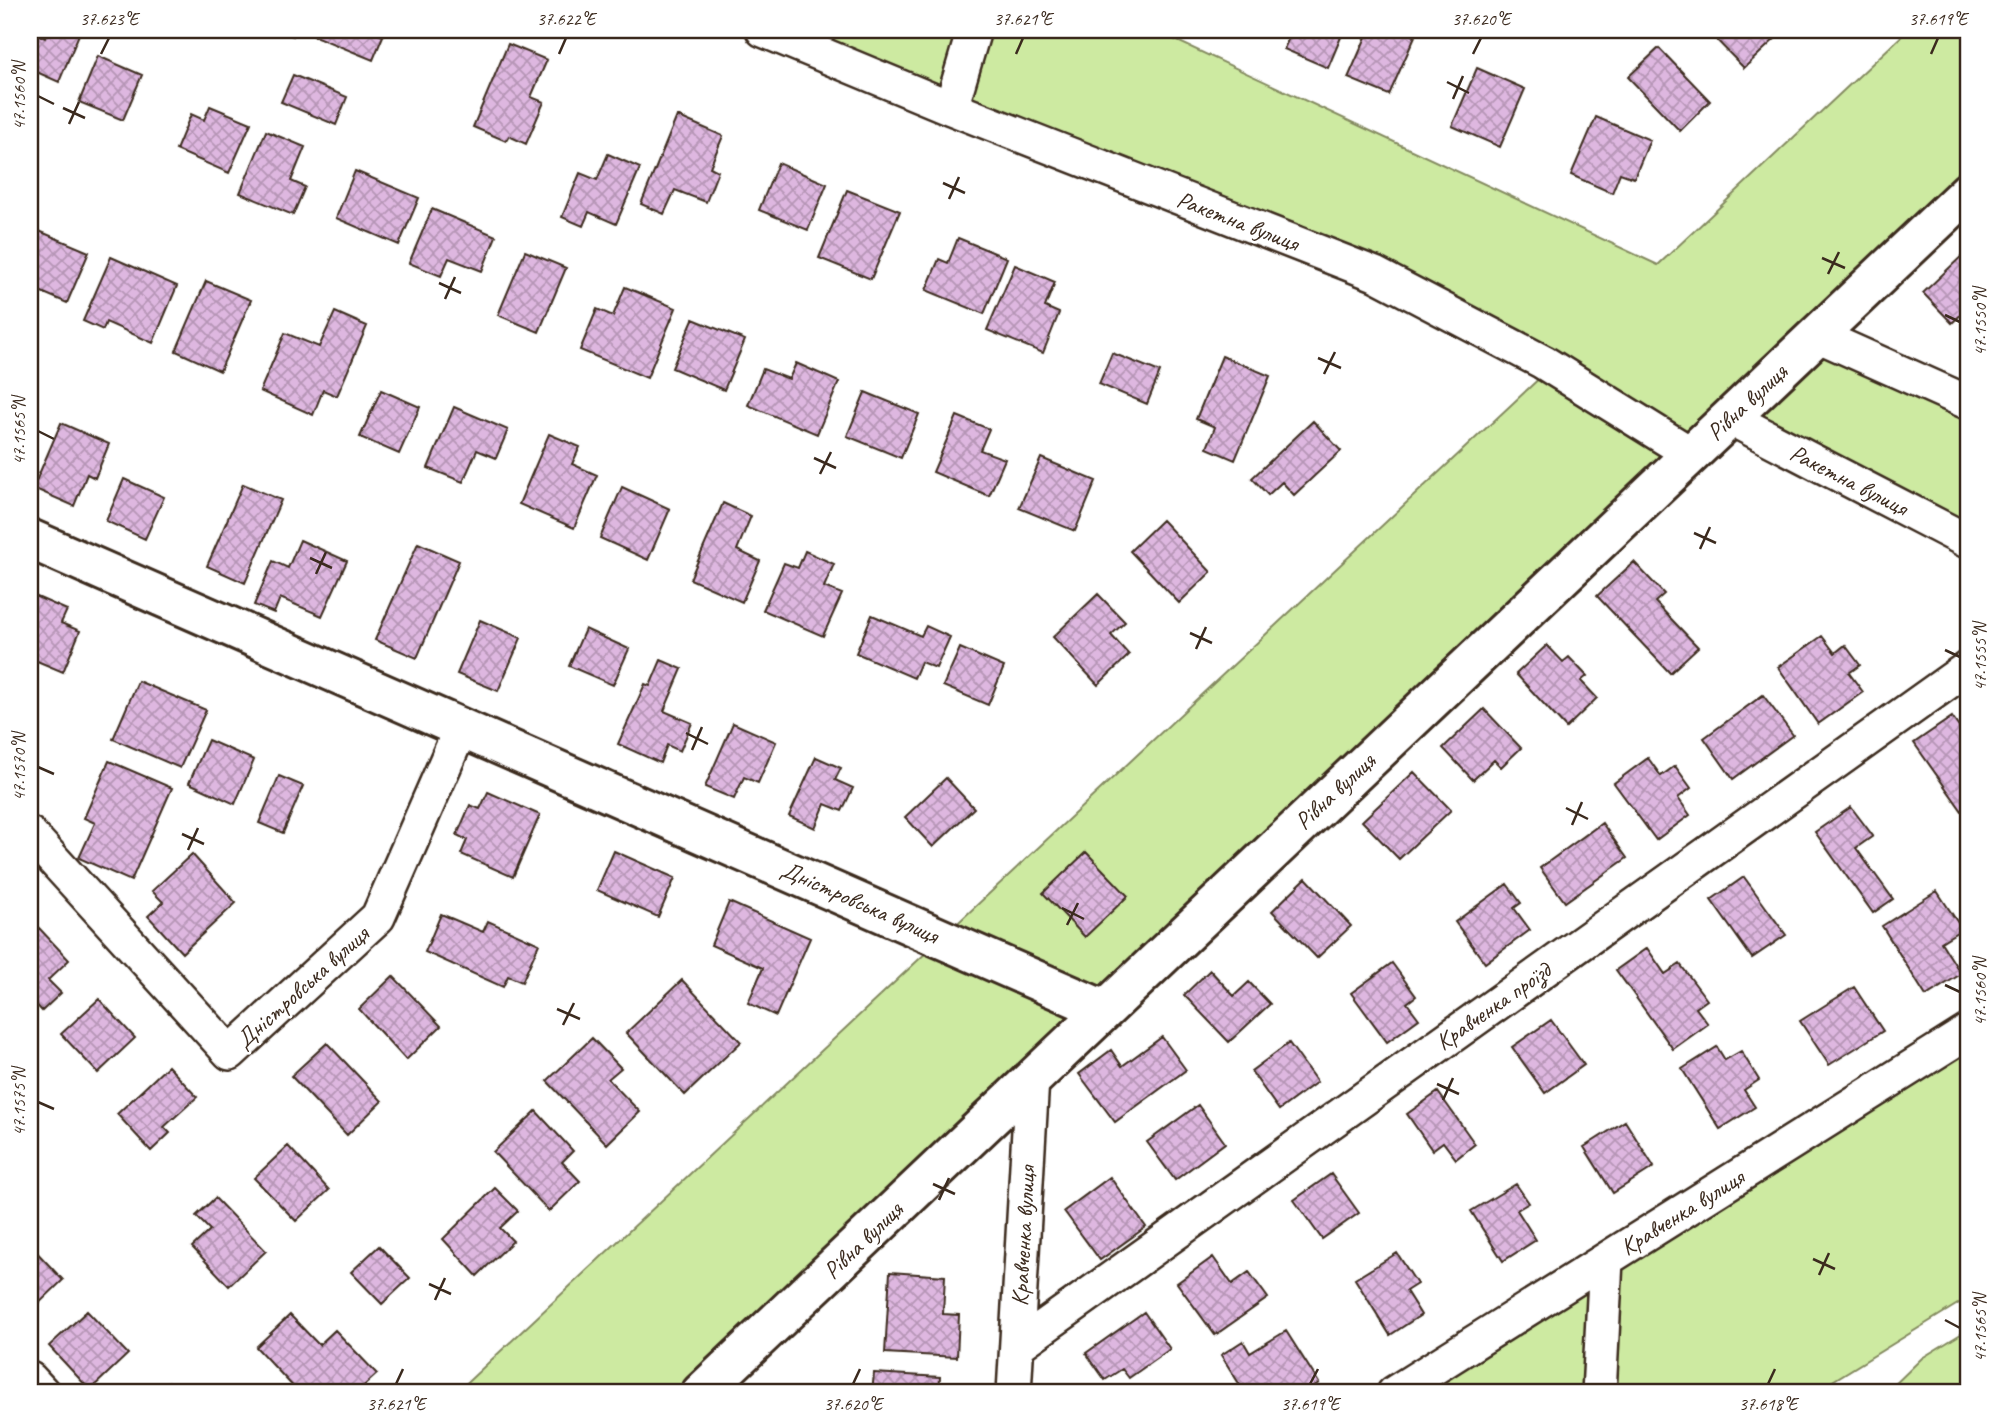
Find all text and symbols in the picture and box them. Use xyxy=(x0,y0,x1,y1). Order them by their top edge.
text: 37.623°E xyxy=(80,8,141,30)
text: 37.622°E xyxy=(537,8,598,30)
text: 37.621°E xyxy=(994,8,1055,30)
text: 37.620°E xyxy=(1452,8,1513,30)
text: 37.619°E xyxy=(1909,8,1970,30)
text: 47.1560°N xyxy=(8,59,30,130)
street label: Ракетна вулиця xyxy=(1173,184,1305,259)
text: 47.1550°N xyxy=(1969,285,1991,356)
street label: Рівна вулиця xyxy=(1700,356,1795,447)
text: 47.1565°N xyxy=(8,394,30,465)
street label: Ракетна вулиця xyxy=(1785,437,1915,523)
text: 47.1555°N xyxy=(1969,620,1991,691)
text: 47.1570°N xyxy=(8,730,30,801)
street label: Рівна вулиця xyxy=(1288,745,1383,836)
street label: Дністровська вулиця xyxy=(777,854,945,951)
street label: Дністровська вулиця xyxy=(229,918,376,1055)
street label: Кравченка проїзд xyxy=(1430,954,1559,1057)
text: 47.1560°N xyxy=(1969,955,1991,1026)
text: 47.1575°N xyxy=(8,1065,30,1136)
street label: Кравченка вулиця xyxy=(1615,1161,1751,1262)
street label: Кравченка вулиця xyxy=(1004,1163,1042,1307)
street label: Рівна вулиця xyxy=(817,1194,910,1285)
text: 47.1565°N xyxy=(1969,1291,1991,1362)
text: 37.621°E xyxy=(367,1393,428,1415)
text: 37.620°E xyxy=(824,1393,885,1415)
text: 37.619°E xyxy=(1281,1393,1342,1415)
text: 37.618°E xyxy=(1739,1393,1800,1415)

